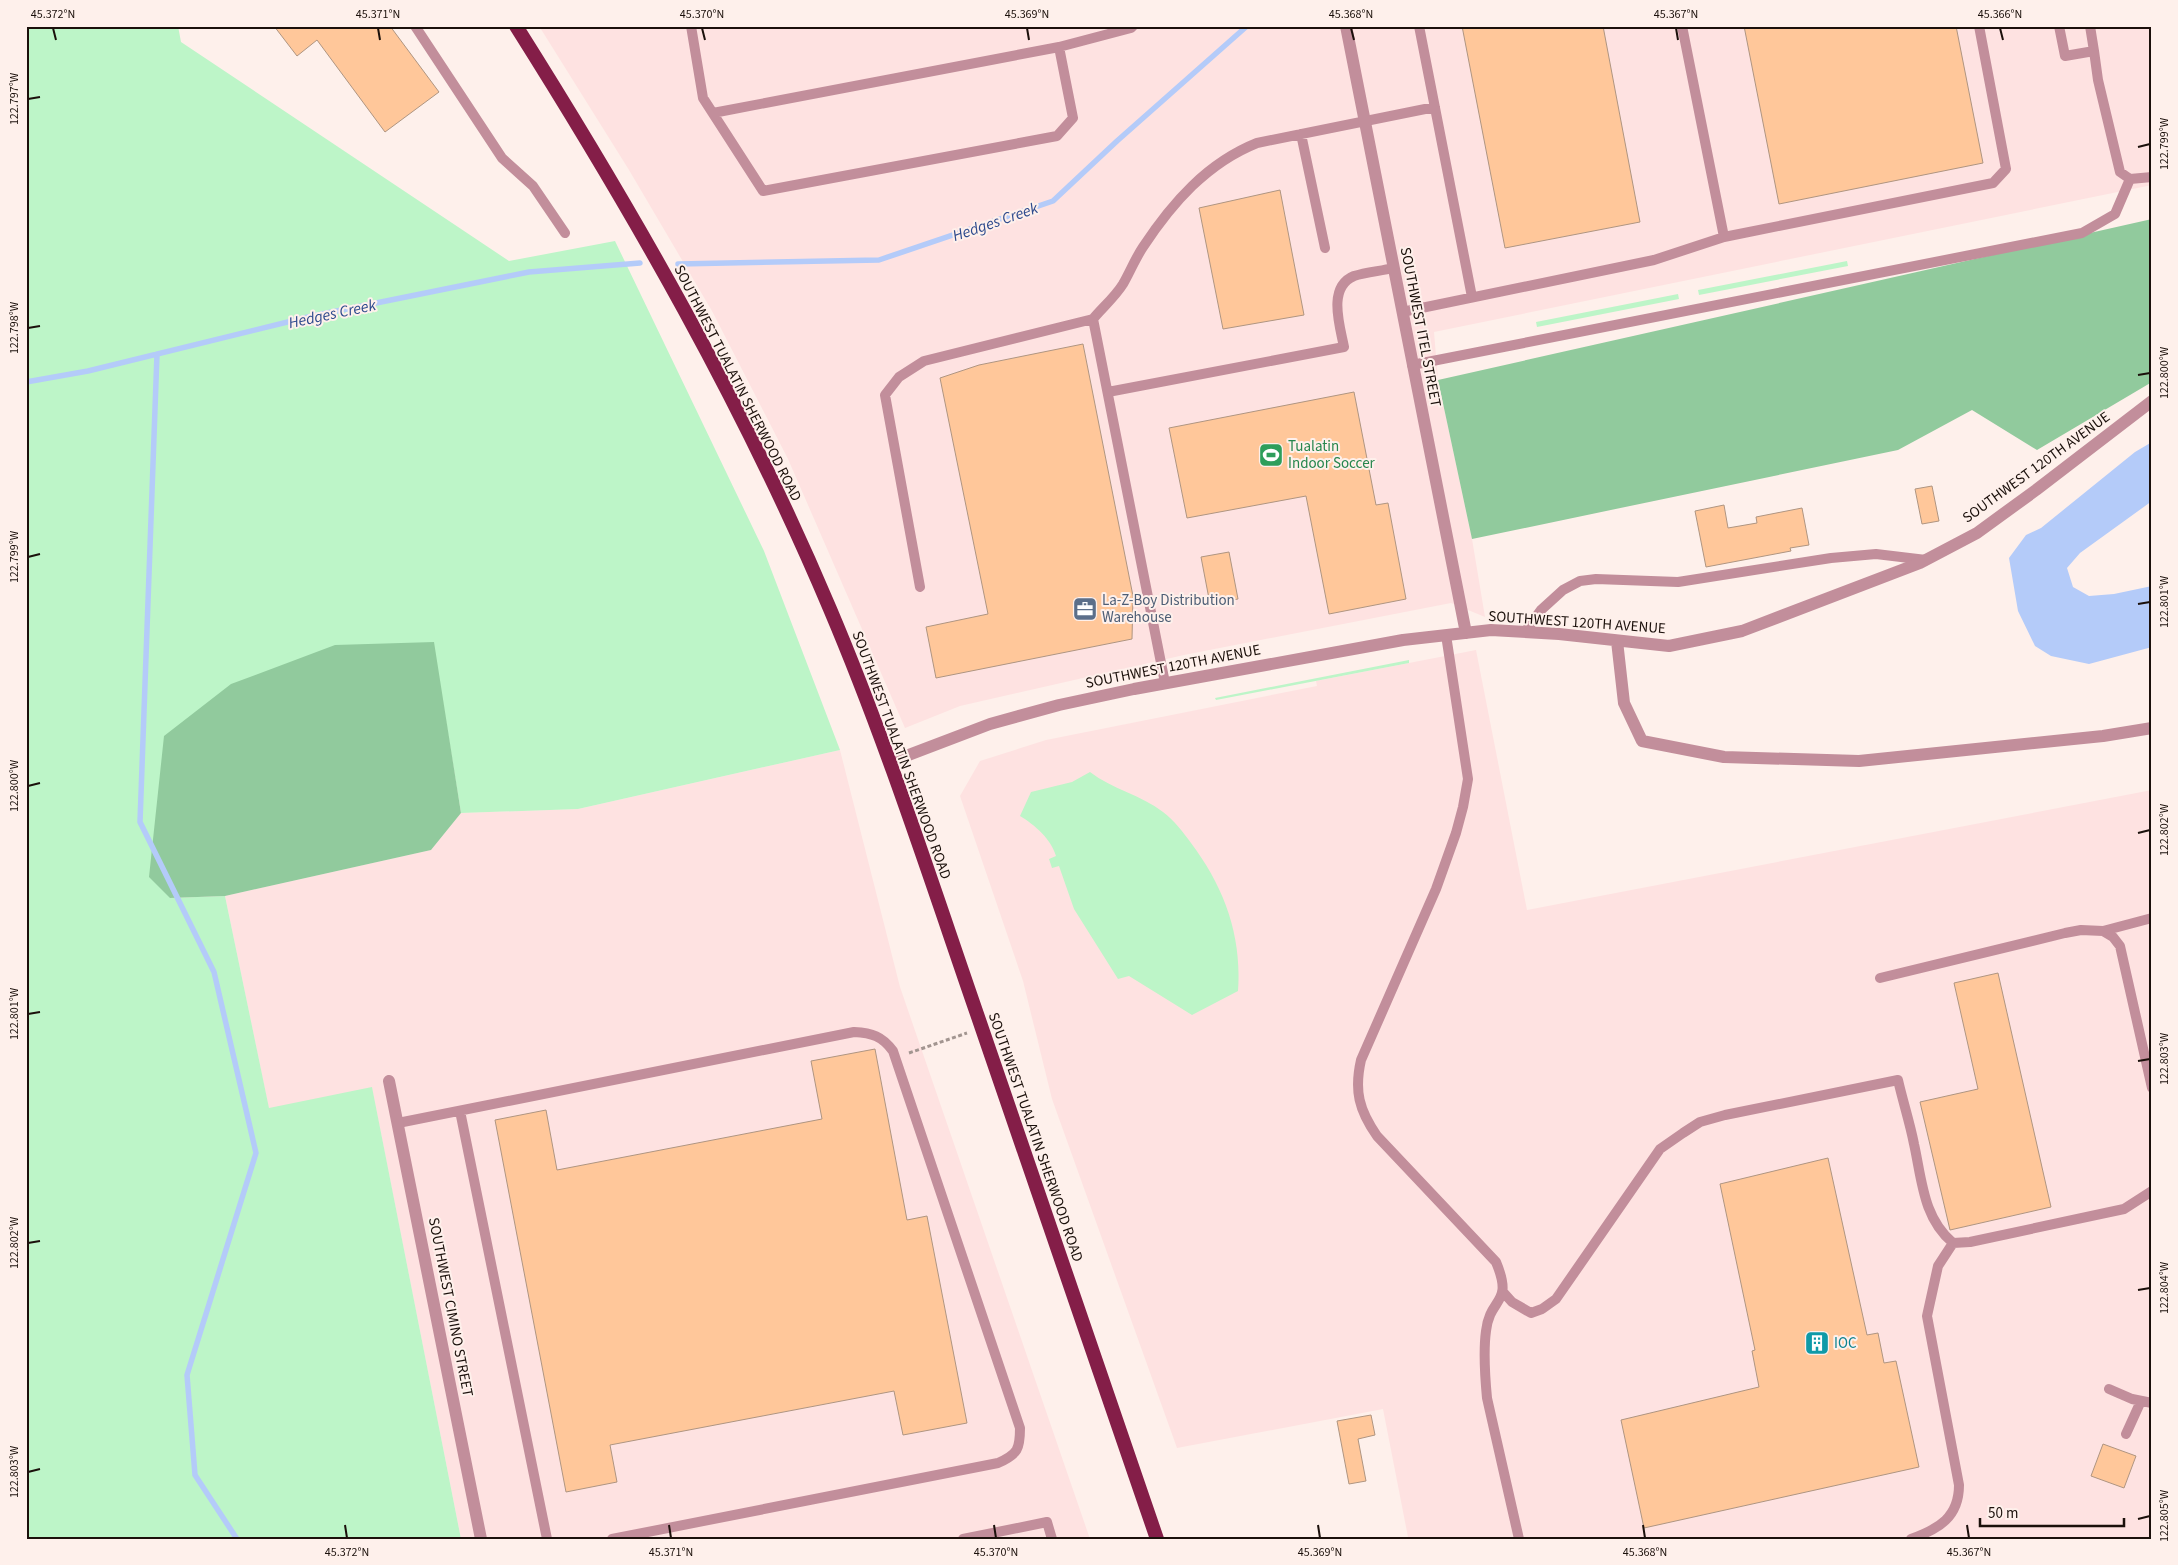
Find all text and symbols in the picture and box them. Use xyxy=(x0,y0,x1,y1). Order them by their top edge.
text: 45.372°N xyxy=(31,6,75,23)
text: 45.371°N xyxy=(356,6,400,23)
text: 45.370°N xyxy=(680,6,724,23)
text: 45.369°N xyxy=(1005,6,1049,23)
text: 45.368°N xyxy=(1329,6,1373,23)
text: 45.367°N xyxy=(1654,6,1698,23)
text: 45.366°N xyxy=(1978,6,2022,23)
text: 122.797°W xyxy=(6,72,23,125)
text: 122.799°W xyxy=(2156,117,2173,170)
water label: Hedges Creek xyxy=(950,197,1041,247)
street label: SOUTHWEST ITEL STREET xyxy=(1395,245,1446,409)
street label: SOUTHWEST TUALATIN SHERWOOD ROAD xyxy=(669,261,807,505)
water label: Hedges Creek xyxy=(286,294,378,334)
text: 122.798°W xyxy=(6,301,23,354)
text: 122.800°W xyxy=(2156,346,2173,399)
street label: SOUTHWEST 120TH AVENUE xyxy=(1958,407,2115,528)
place label: Tualatin Indoor Soccer xyxy=(1288,436,1376,474)
sports icon: Tualatin Indoor Soccer xyxy=(1258,442,1284,468)
text: 122.799°W xyxy=(6,530,23,583)
text: 122.801°W xyxy=(2156,575,2173,628)
place label: La-Z-Boy Distribution Warehouse xyxy=(1102,590,1235,628)
office icon: La-Z-Boy Distribution Warehouse xyxy=(1072,596,1098,622)
street label: SOUTHWEST 120TH AVENUE xyxy=(1487,606,1667,639)
street label: SOUTHWEST TUALATIN SHERWOOD ROAD xyxy=(847,628,956,882)
street label: SOUTHWEST 120TH AVENUE xyxy=(1084,639,1263,694)
text: 122.800°W xyxy=(6,759,23,812)
text: 122.802°W xyxy=(2156,803,2173,856)
text: 122.801°W xyxy=(6,987,23,1040)
street label: SOUTHWEST TUALATIN SHERWOOD ROAD xyxy=(983,1010,1088,1265)
text: 122.803°W xyxy=(2156,1032,2173,1085)
text: 122.802°W xyxy=(6,1216,23,1269)
street label: SOUTHWEST CIMINO STREET xyxy=(423,1216,478,1398)
text: 122.804°W xyxy=(2156,1261,2173,1314)
building icon: IOC xyxy=(1804,1330,1830,1356)
place label: IOC xyxy=(1834,1333,1857,1354)
text: 122.803°W xyxy=(6,1445,23,1498)
text: 122.805°W xyxy=(2156,1489,2173,1542)
scale bar xyxy=(1980,1495,2124,1527)
text: 50 m xyxy=(1988,1503,2018,1524)
text: 45.372°N xyxy=(325,1544,369,1561)
text: 45.371°N xyxy=(649,1544,693,1561)
text: 45.370°N xyxy=(974,1544,1018,1561)
text: 45.369°N xyxy=(1298,1544,1342,1561)
text: 45.368°N xyxy=(1623,1544,1667,1561)
text: 45.367°N xyxy=(1947,1544,1991,1561)

